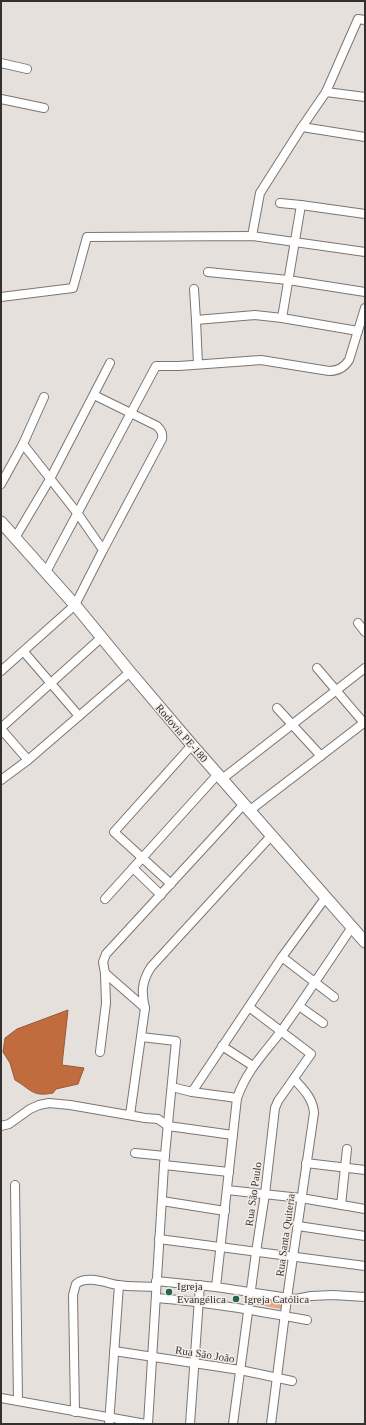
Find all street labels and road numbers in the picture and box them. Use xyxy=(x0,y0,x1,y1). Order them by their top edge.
street label: Rodovia PE-180 xyxy=(154,702,211,765)
street label: Rua São Paulo xyxy=(243,1161,264,1227)
street label: Rua Santa Quiteria xyxy=(273,1193,297,1277)
street label: Rua São João xyxy=(174,1343,236,1365)

